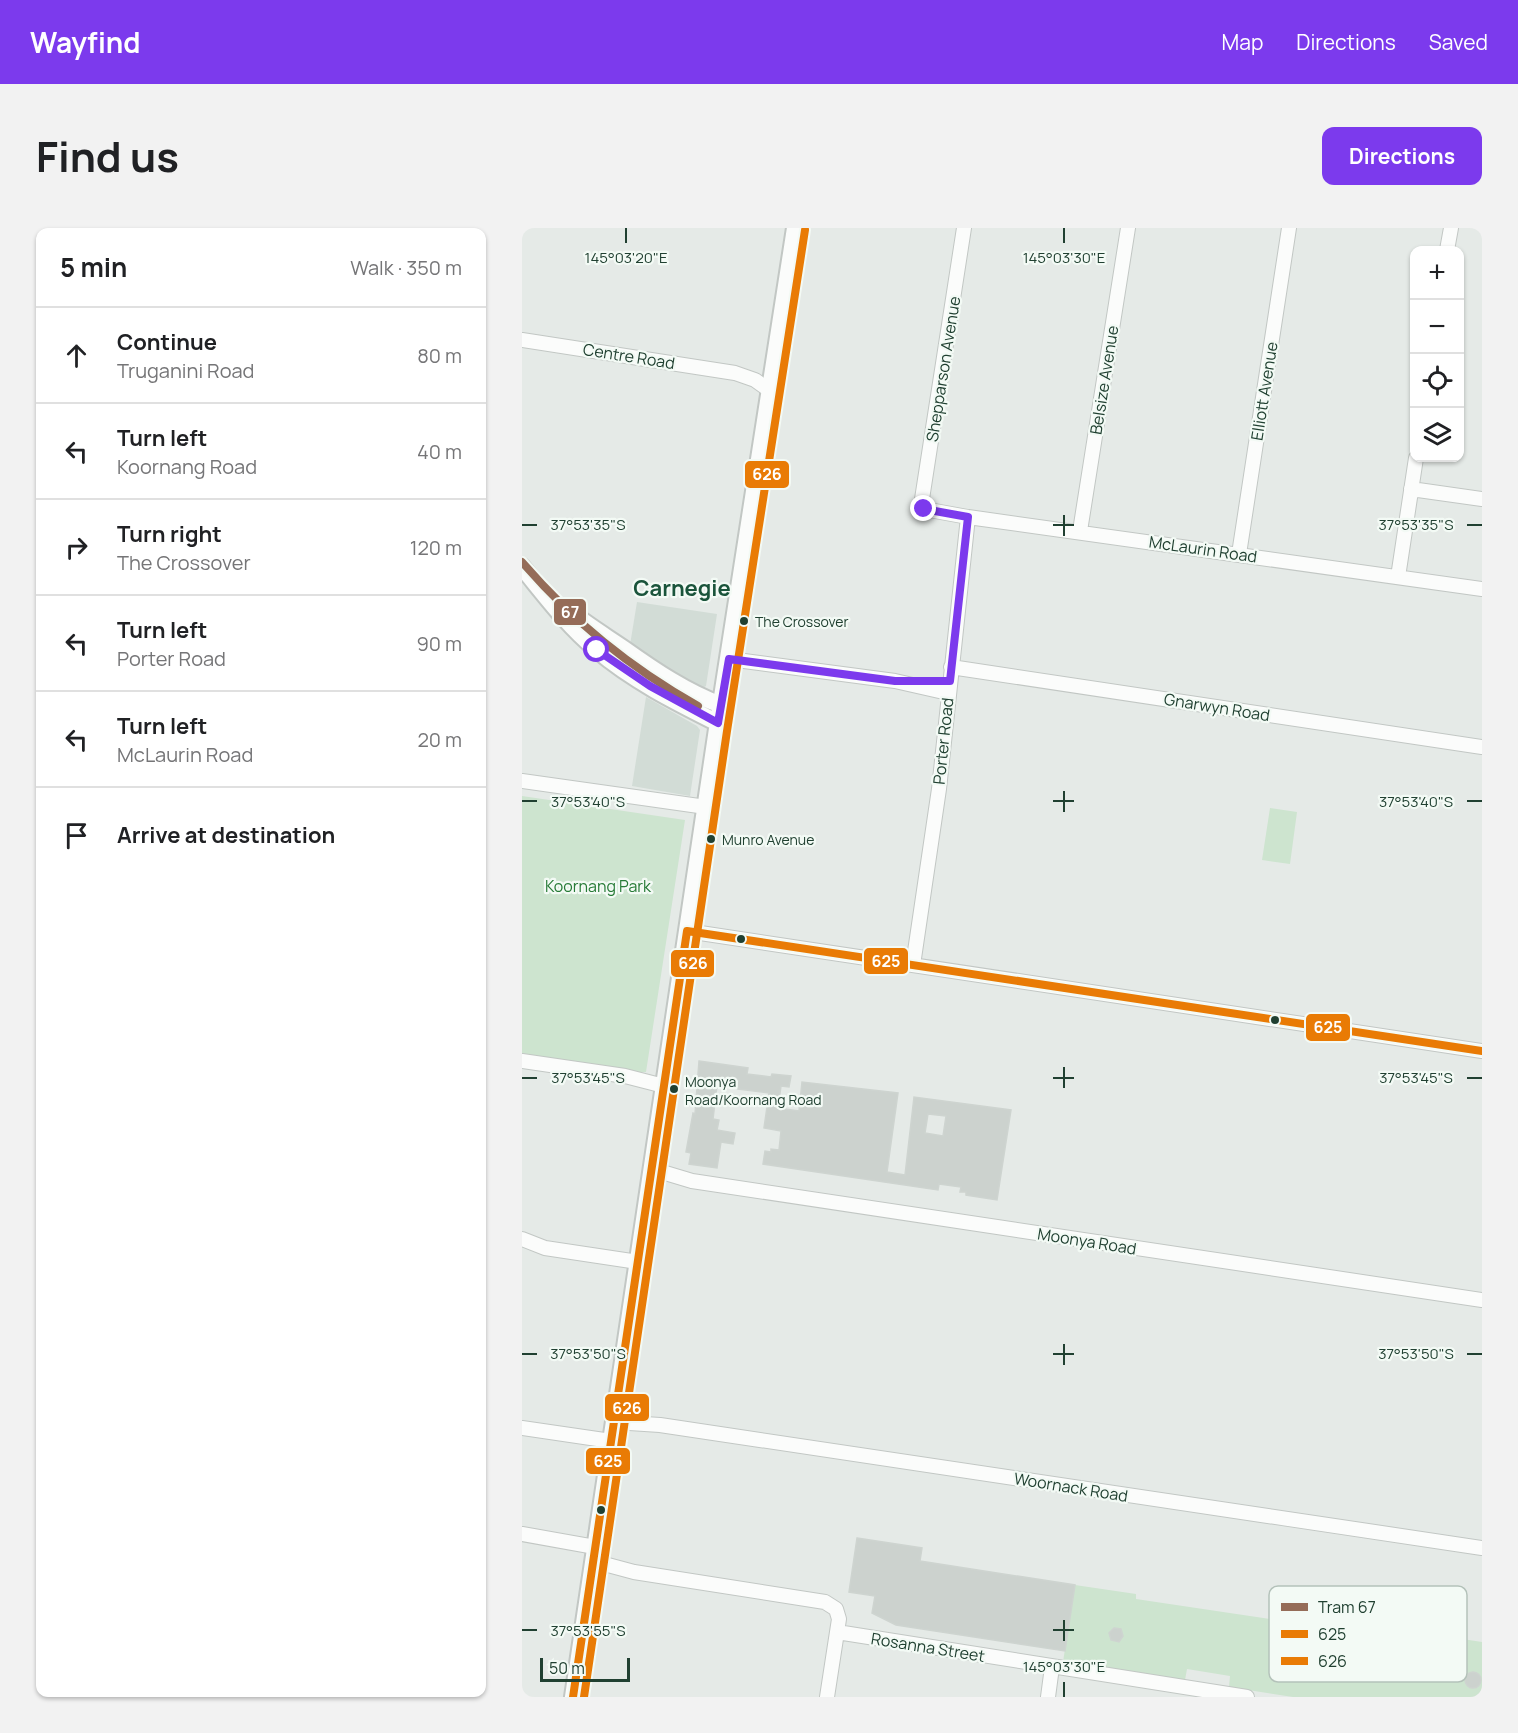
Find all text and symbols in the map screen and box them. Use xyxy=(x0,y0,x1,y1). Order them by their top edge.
text: Wayfind xyxy=(30,23,140,61)
text: Map xyxy=(1222,28,1263,56)
text: Directions xyxy=(1296,28,1396,56)
text: Saved xyxy=(1429,28,1488,56)
text: Find us xyxy=(36,127,179,185)
button: Directions xyxy=(1322,127,1482,185)
map controls xyxy=(1410,246,1464,462)
button: + xyxy=(1410,246,1464,300)
text: 145°03'20"E xyxy=(585,247,667,268)
text: 145°03'30"E xyxy=(1023,247,1105,268)
text: 5 min xyxy=(60,249,127,285)
text: Walk · 350 m xyxy=(350,254,462,281)
street label: Shepparson Avenue xyxy=(921,295,965,443)
button: − xyxy=(1410,300,1464,354)
street label: Belsize Avenue xyxy=(1085,324,1123,436)
text: Continue xyxy=(117,327,217,357)
street label: Centre Road xyxy=(582,338,676,374)
icon: ahead xyxy=(60,339,93,372)
street label: Elliott Avenue xyxy=(1245,340,1283,442)
text: 80 m xyxy=(417,342,462,369)
button: locate xyxy=(1410,354,1464,408)
text: Truganini Road xyxy=(117,357,254,384)
button: layers xyxy=(1410,408,1464,462)
text: Turn left xyxy=(117,423,207,453)
icon: left xyxy=(60,435,93,468)
text: 40 m xyxy=(417,438,462,465)
text: Koornang Road xyxy=(117,453,257,480)
line badge: 626 xyxy=(744,460,790,489)
text: 626 xyxy=(752,463,782,485)
route end xyxy=(910,495,936,521)
text: 37°53'35"S xyxy=(551,514,625,535)
text: 37°53'35"S xyxy=(1379,514,1453,535)
text: Turn right xyxy=(117,519,222,549)
icon: right xyxy=(60,531,93,564)
street label: McLaurin Road xyxy=(1147,531,1259,567)
text: 120 m xyxy=(410,534,462,561)
text: The Crossover xyxy=(117,549,251,576)
district label: Carnegie xyxy=(633,573,731,603)
line badge: 67 xyxy=(553,598,587,626)
text: 67 xyxy=(561,601,579,623)
place label: The Crossover xyxy=(755,612,849,631)
text: Turn left xyxy=(117,615,207,645)
marker: The Crossover xyxy=(738,615,750,627)
icon: left xyxy=(60,627,93,660)
text: 90 m xyxy=(416,630,462,657)
route start xyxy=(583,636,609,662)
text: Porter Road xyxy=(117,645,226,672)
street label: Gnarwyn Road xyxy=(1163,688,1271,726)
street label: Porter Road xyxy=(928,697,958,785)
text: Turn left xyxy=(117,711,207,741)
icon: left xyxy=(60,723,93,756)
text: 20 m xyxy=(417,726,462,753)
text: McLaurin Road xyxy=(117,741,253,768)
text: 37°53'40"S xyxy=(551,791,625,812)
text: 37°53'40"S xyxy=(1379,791,1453,812)
icon: arrive xyxy=(60,819,93,852)
text: Arrive at destination xyxy=(117,820,335,850)
place label: Munro Avenue xyxy=(722,830,814,849)
marker: Munro Avenue xyxy=(705,833,717,845)
park label: Koornang Park xyxy=(545,875,652,897)
unlabelled marker xyxy=(735,933,747,945)
line badge: 625 xyxy=(863,947,909,975)
line badge: 626 xyxy=(670,949,715,978)
text: 625 xyxy=(872,950,900,972)
text: 626 xyxy=(678,952,708,974)
line badge: 625 xyxy=(1305,1013,1351,1042)
unlabelled marker xyxy=(1269,1014,1281,1026)
text: 625 xyxy=(1314,1016,1342,1038)
text: 37°53'45"S xyxy=(551,1067,625,1088)
text: 37°53'45"S xyxy=(1379,1067,1453,1088)
place label: Moonya Road/Koornang Road xyxy=(685,1072,822,1109)
marker: Moonya Road/Koornang Road xyxy=(668,1083,680,1095)
street label: Moonya Road xyxy=(1036,1222,1138,1260)
text: 37°53'50"S xyxy=(550,1343,626,1364)
text: 37°53'50"S xyxy=(1378,1343,1454,1364)
line badge: 626 xyxy=(604,1393,650,1422)
text: 626 xyxy=(612,1397,642,1419)
line badge: 625 xyxy=(585,1447,631,1475)
text: 625 xyxy=(594,1450,622,1472)
street label: Woornack Road xyxy=(1012,1467,1130,1507)
unlabelled marker xyxy=(595,1504,607,1516)
legend xyxy=(1269,1586,1467,1682)
text: Tram 67 xyxy=(1318,1596,1376,1618)
text: 37°53'55"S xyxy=(550,1620,626,1641)
text: 625 xyxy=(1318,1623,1346,1645)
street label: Rosanna Street xyxy=(870,1627,986,1667)
text: 626 xyxy=(1318,1650,1347,1672)
scale bar xyxy=(540,1655,630,1682)
text: 145°03'30"E xyxy=(1023,1656,1105,1677)
text: 50 m xyxy=(549,1657,585,1679)

